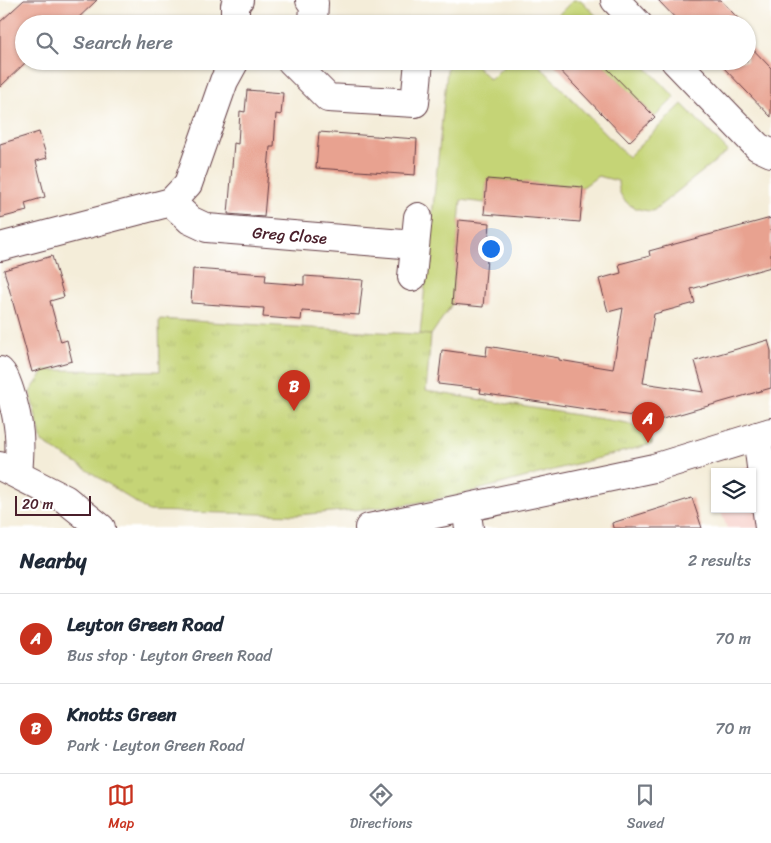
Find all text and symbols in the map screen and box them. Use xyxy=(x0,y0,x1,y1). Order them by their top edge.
search box xyxy=(15,15,756,70)
text: Search here xyxy=(73,26,173,59)
icon: search xyxy=(33,29,61,57)
street label: Greg Close xyxy=(251,218,328,253)
your location xyxy=(478,236,504,262)
pin: B xyxy=(278,370,310,411)
pin: A xyxy=(632,402,664,443)
map controls xyxy=(711,468,756,513)
button: layers xyxy=(711,468,756,513)
text: 20 m xyxy=(22,492,53,517)
scale bar xyxy=(15,493,91,516)
text: Nearby xyxy=(20,542,86,580)
text: 2 results xyxy=(688,546,751,575)
text: Leyton Green Road xyxy=(67,608,223,641)
text: A xyxy=(31,624,41,653)
text: 70 m xyxy=(715,624,751,653)
text: Bus stop · Leyton Green Road xyxy=(67,641,272,670)
text: Knotts Green xyxy=(67,698,177,731)
text: B xyxy=(31,714,41,743)
text: 70 m xyxy=(715,714,751,743)
text: Park · Leyton Green Road xyxy=(67,731,244,760)
tab: Map xyxy=(107,781,135,836)
tab: Directions xyxy=(350,781,412,836)
tab: Saved xyxy=(627,781,664,836)

